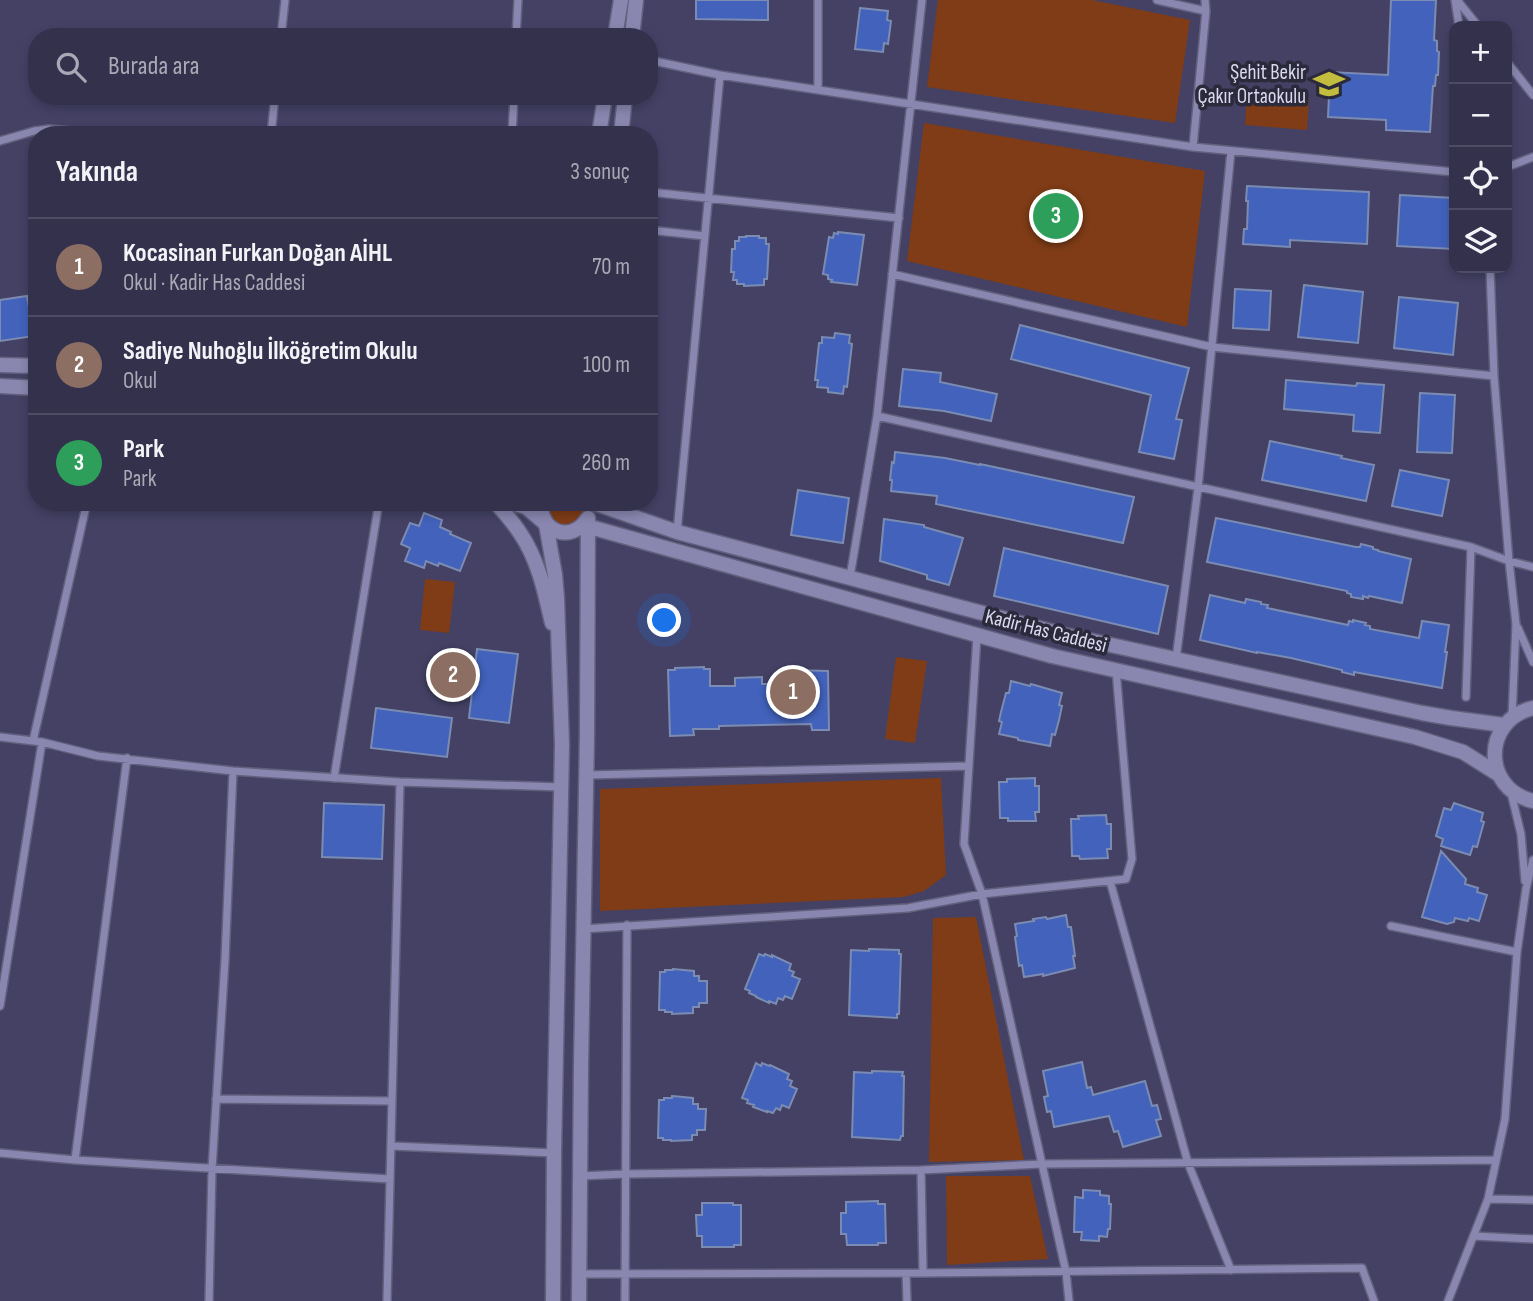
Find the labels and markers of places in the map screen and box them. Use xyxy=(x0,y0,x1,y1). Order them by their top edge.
place label: Şehit Bekir Çakır Ortaokulu xyxy=(1198,60,1306,109)
school or university icon: Şehit Bekir Çakır Ortaokulu xyxy=(1312,67,1346,101)
pin: 3 xyxy=(1033,190,1079,242)
pin: 2 xyxy=(430,649,476,701)
pin: 1 xyxy=(770,666,816,718)

